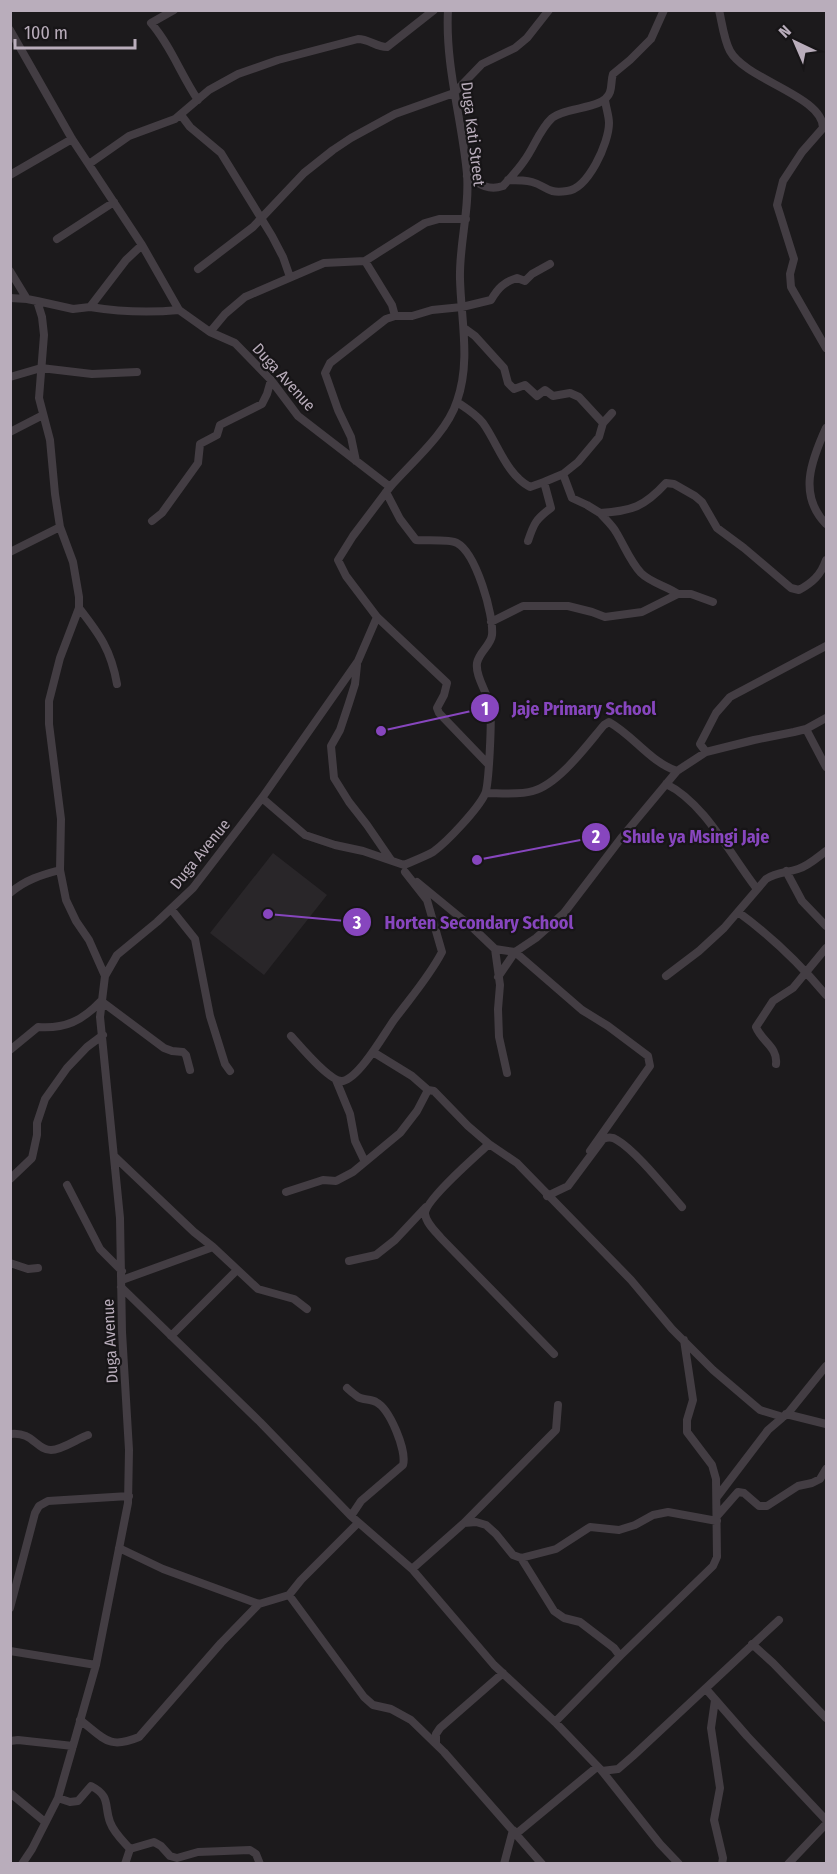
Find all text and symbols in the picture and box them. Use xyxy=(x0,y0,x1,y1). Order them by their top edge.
scale bar xyxy=(15,12,135,50)
north arrow xyxy=(765,12,825,72)
text: N xyxy=(775,21,795,42)
text: 100 m xyxy=(24,22,68,44)
street label: Duga Kati Street xyxy=(457,81,489,188)
street label: Duga Avenue xyxy=(249,339,319,415)
callout: Jaje Primary School xyxy=(470,690,668,726)
text: 1 xyxy=(481,698,489,720)
text: Jaje Primary School xyxy=(511,698,656,720)
street label: Duga Avenue xyxy=(166,815,234,893)
callout: Shule ya Msingi Jaje xyxy=(581,819,782,855)
text: 2 xyxy=(591,826,600,848)
text: Shule ya Msingi Jaje xyxy=(623,826,769,848)
callout: Horten Secondary School xyxy=(342,904,585,940)
text: 3 xyxy=(352,912,362,934)
text: Horten Secondary School xyxy=(385,912,573,934)
street label: Duga Avenue xyxy=(98,1298,122,1384)

